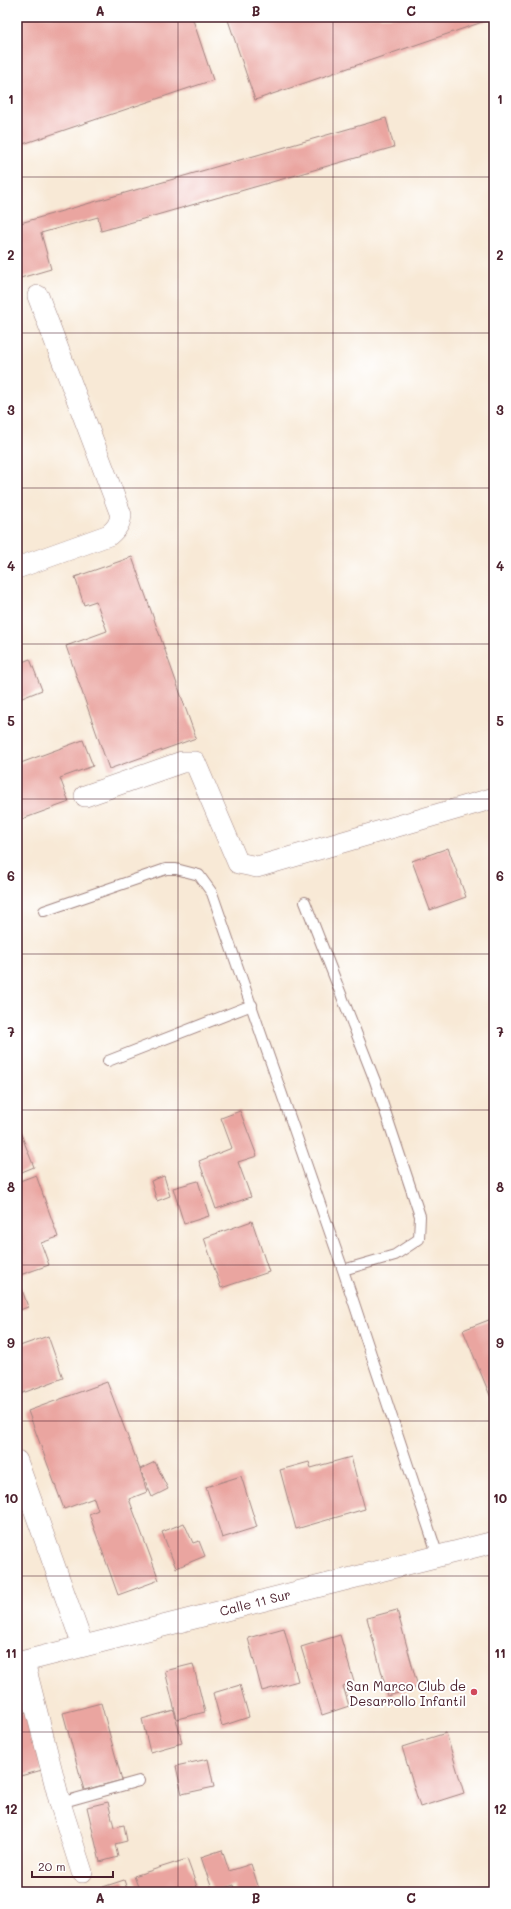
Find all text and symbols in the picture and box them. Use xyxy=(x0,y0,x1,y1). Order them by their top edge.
text: A xyxy=(95,2,105,19)
text: B xyxy=(252,2,261,19)
text: C xyxy=(406,2,416,19)
text: 1 xyxy=(8,90,14,107)
text: 1 xyxy=(497,90,503,107)
text: 2 xyxy=(7,246,15,263)
text: 2 xyxy=(496,246,504,263)
text: 3 xyxy=(7,401,15,418)
text: 3 xyxy=(496,401,504,418)
text: 4 xyxy=(7,557,15,574)
text: 4 xyxy=(496,557,504,574)
text: 5 xyxy=(7,712,15,729)
text: 5 xyxy=(496,712,504,729)
text: 6 xyxy=(7,867,15,884)
text: 6 xyxy=(496,867,504,884)
text: 7 xyxy=(7,1023,15,1040)
text: 7 xyxy=(496,1023,504,1040)
text: 8 xyxy=(7,1178,15,1195)
text: 8 xyxy=(496,1178,504,1195)
text: 9 xyxy=(7,1334,15,1351)
text: 9 xyxy=(496,1334,504,1351)
text: 10 xyxy=(4,1489,18,1506)
text: 10 xyxy=(493,1489,507,1506)
street label: Calle 11 Sur xyxy=(218,1585,292,1619)
text: 11 xyxy=(5,1644,17,1661)
text: 11 xyxy=(494,1644,506,1661)
place label: San Marco Club de Desarrollo Infantil xyxy=(346,1677,466,1709)
marker: San Marco Club de Desarrollo Infantil xyxy=(469,1687,479,1697)
text: 12 xyxy=(4,1800,18,1817)
text: 12 xyxy=(493,1800,507,1817)
scale bar xyxy=(32,1853,113,1879)
text: 20 m xyxy=(38,1858,66,1874)
text: A xyxy=(95,1889,105,1906)
text: B xyxy=(252,1889,261,1906)
text: C xyxy=(406,1889,416,1906)

